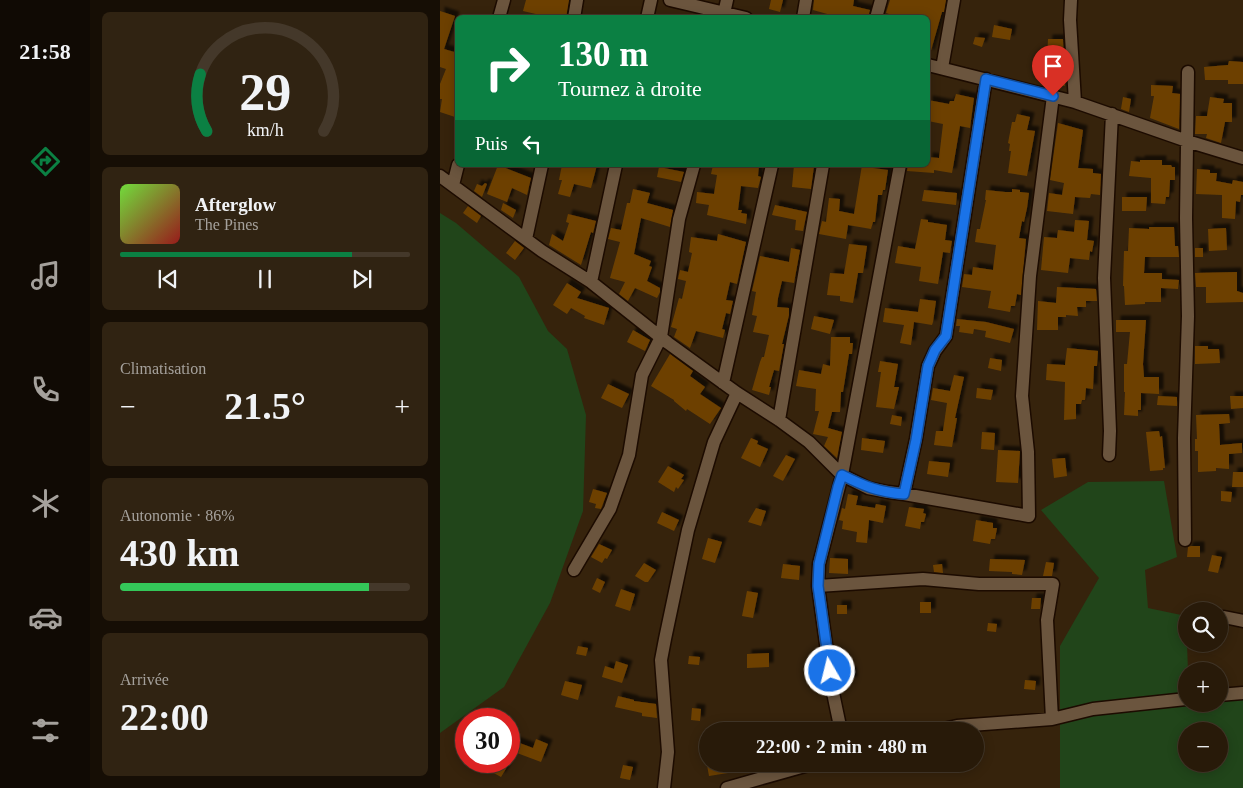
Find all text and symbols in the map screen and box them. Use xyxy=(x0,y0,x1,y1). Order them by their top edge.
icon: right xyxy=(475,35,540,100)
text: 130 m xyxy=(558,35,648,74)
text: 21:58 xyxy=(19,39,71,64)
pin xyxy=(1032,45,1074,96)
icon: arrive xyxy=(1039,52,1067,80)
text: 29 xyxy=(239,64,291,121)
text: Tournez à droite xyxy=(558,76,702,101)
text: km/h xyxy=(247,120,283,140)
icon: left xyxy=(518,130,546,158)
text: Puis xyxy=(475,133,508,154)
icon: directions xyxy=(28,144,63,179)
text: Afterglow xyxy=(195,194,276,215)
text: The Pines xyxy=(195,216,259,233)
icon: music xyxy=(28,258,63,293)
icon: previous xyxy=(154,265,182,293)
icon: pause xyxy=(251,265,279,293)
icon: next xyxy=(348,265,376,293)
text: Climatisation xyxy=(120,360,206,377)
icon: phone xyxy=(28,372,63,407)
text: 21.5° xyxy=(224,385,306,427)
text: − xyxy=(120,391,136,422)
text: + xyxy=(394,391,410,422)
icon: climate xyxy=(28,486,63,521)
text: Autonomie · 86% xyxy=(120,507,235,524)
text: 430 km xyxy=(120,532,239,574)
icon: car xyxy=(28,600,63,635)
map controls xyxy=(1178,602,1228,772)
button: search xyxy=(1178,602,1228,652)
position arrow xyxy=(803,644,855,696)
button: + xyxy=(1178,662,1228,712)
text: Arrivée xyxy=(120,671,169,688)
text: 22:00 xyxy=(120,696,209,738)
speed limit sign: 30 xyxy=(455,708,520,773)
icon: filters xyxy=(28,713,63,748)
button: − xyxy=(1178,722,1228,772)
text: 22:00 · 2 min · 480 m xyxy=(756,736,927,757)

